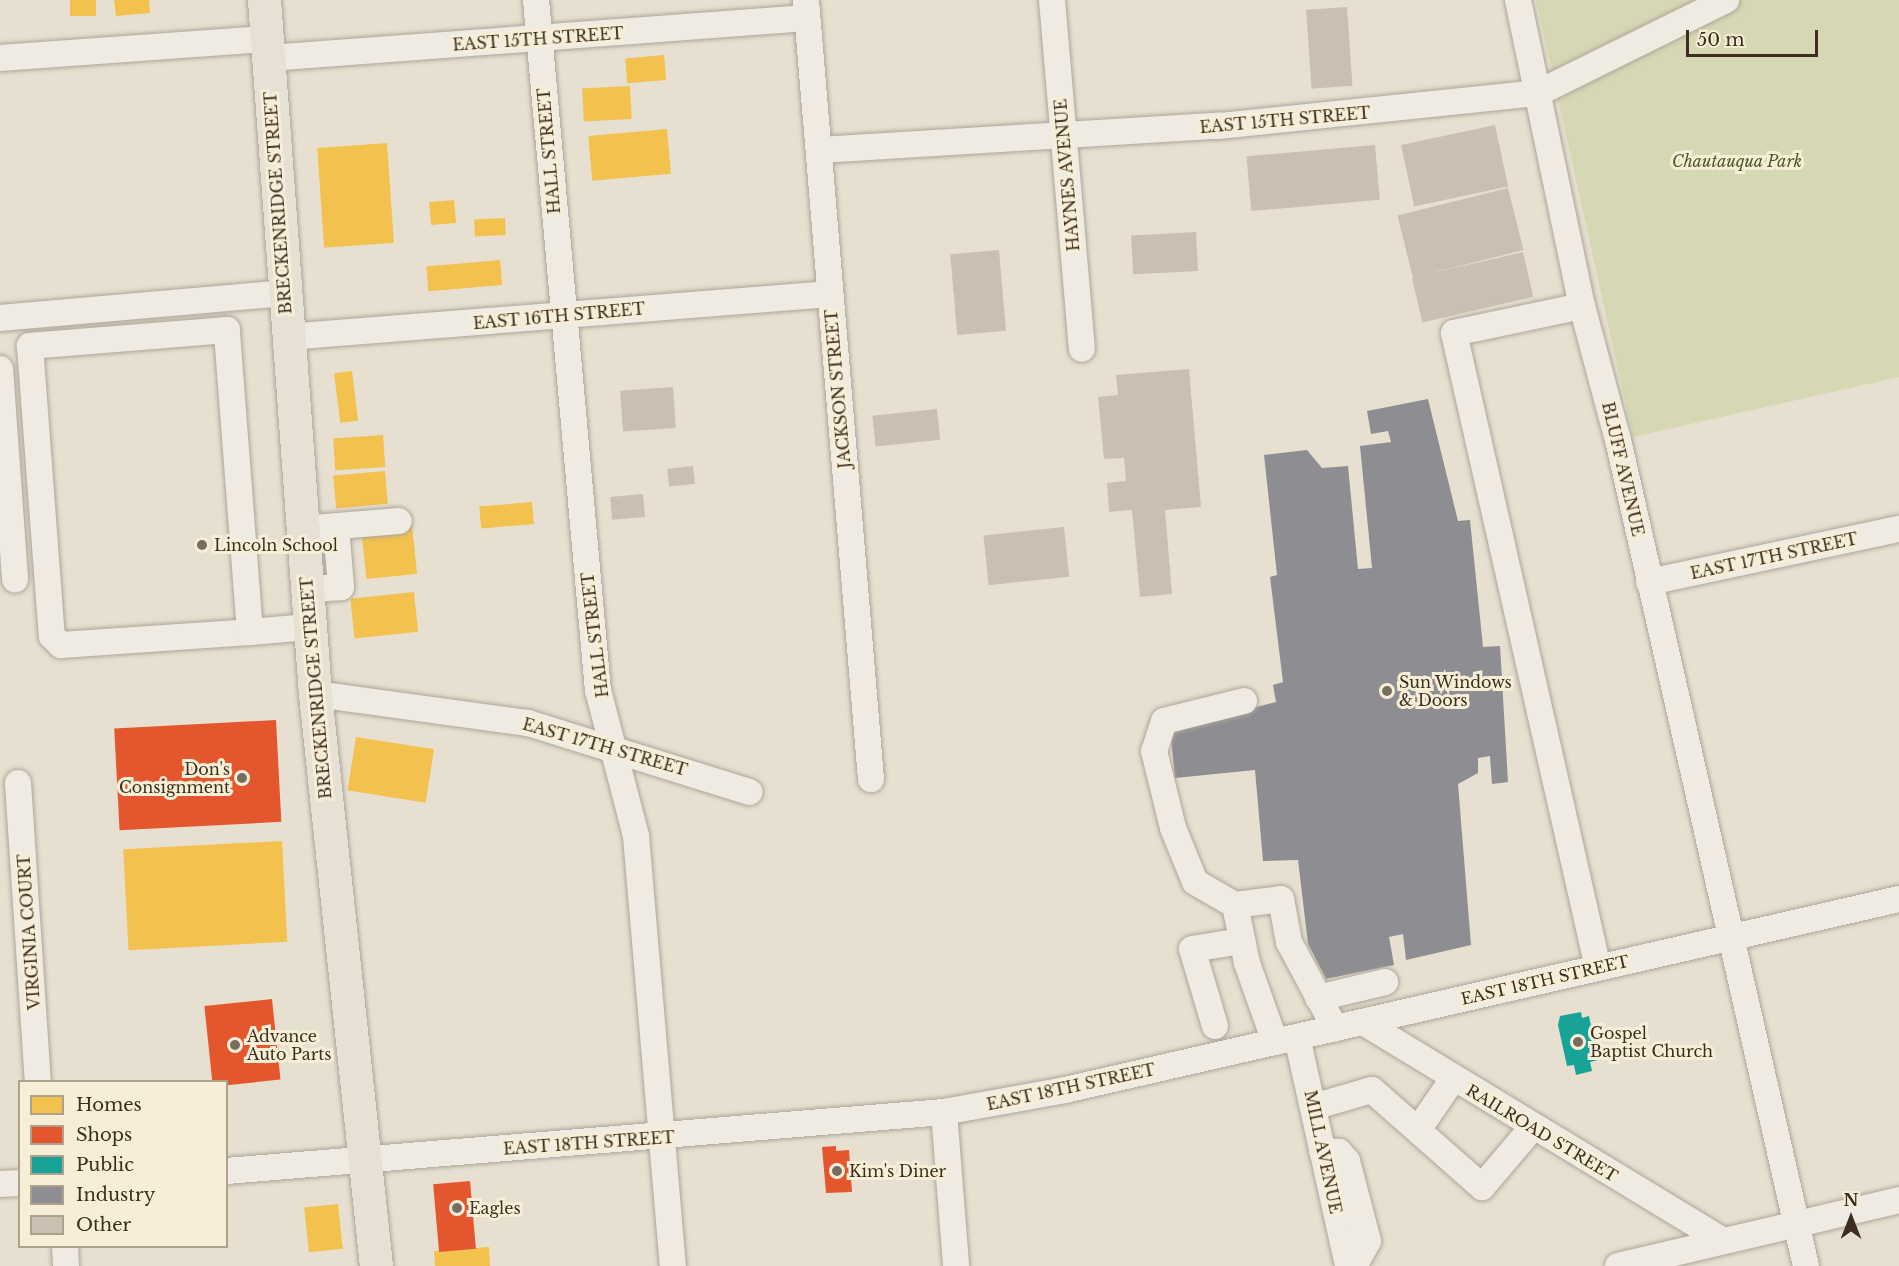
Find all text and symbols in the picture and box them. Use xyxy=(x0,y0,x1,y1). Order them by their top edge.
scale bar xyxy=(1689,18,1821,56)
street label: EAST 15TH STREET xyxy=(452,23,624,55)
text: 50 m xyxy=(1697,29,1745,51)
street label: HALL STREET xyxy=(534,87,564,215)
street label: BRECKENRIDGE STREET xyxy=(261,91,295,315)
street label: HAYNES AVENUE xyxy=(1051,98,1083,252)
street label: EAST 15TH STREET xyxy=(1199,103,1371,137)
park label: Chautauqua Park xyxy=(1672,151,1802,171)
street label: EAST 16TH STREET xyxy=(472,299,646,333)
street label: JACKSON STREET xyxy=(821,309,855,469)
street label: BLUFF AVENUE xyxy=(1598,399,1648,539)
street label: EAST 17TH STREET xyxy=(1688,529,1860,583)
place label: Lincoln School xyxy=(214,535,338,555)
marker: Lincoln School xyxy=(195,538,209,552)
street label: HALL STREET xyxy=(578,571,612,699)
street label: BRECKENRIDGE STREET xyxy=(297,576,335,800)
place label: Sun Windows & Doors xyxy=(1399,672,1513,710)
marker: Sun Windows & Doors xyxy=(1380,684,1394,698)
street label: EAST 17TH STREET xyxy=(520,714,690,780)
place label: Don's Consignment xyxy=(119,759,230,797)
marker: Don's Consignment xyxy=(235,771,249,785)
street label: VIRGINIA COURT xyxy=(14,853,44,1011)
street label: EAST 18TH STREET xyxy=(1459,951,1631,1009)
place label: Gospel Baptist Church xyxy=(1590,1023,1713,1061)
place label: Advance Auto Parts xyxy=(247,1026,332,1064)
marker: Gospel Baptist Church xyxy=(1571,1035,1585,1049)
marker: Advance Auto Parts xyxy=(228,1038,242,1052)
street label: EAST 18TH STREET xyxy=(985,1060,1157,1114)
legend xyxy=(18,1080,228,1248)
street label: RAILROAD STREET xyxy=(1463,1080,1621,1186)
street label: MILL AVENUE xyxy=(1300,1088,1346,1216)
text: Homes xyxy=(76,1094,142,1116)
text: Shops xyxy=(76,1124,132,1146)
street label: EAST 18TH STREET xyxy=(502,1127,676,1159)
text: Public xyxy=(76,1154,134,1176)
place label: Kim's Diner xyxy=(849,1161,946,1181)
marker: Kim's Diner xyxy=(830,1164,844,1178)
text: Industry xyxy=(76,1184,155,1206)
north arrow xyxy=(1821,1188,1881,1248)
text: N xyxy=(1843,1190,1859,1210)
place label: Eagles xyxy=(469,1198,521,1218)
marker: Eagles xyxy=(450,1201,464,1215)
text: Other xyxy=(76,1214,131,1236)

